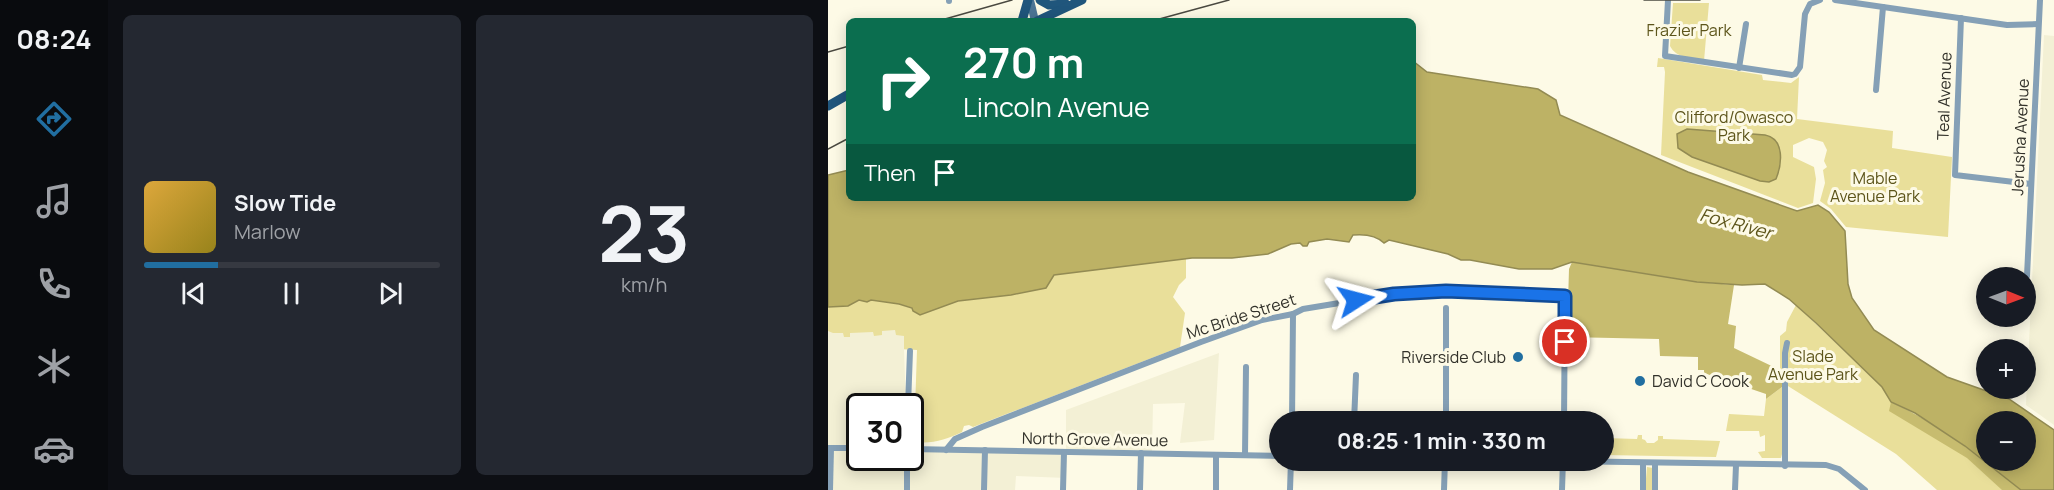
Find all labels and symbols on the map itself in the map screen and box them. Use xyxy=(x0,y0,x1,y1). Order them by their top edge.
park label: Frazier Park xyxy=(1647,19,1732,41)
street label: Teal Avenue xyxy=(1931,52,1957,140)
street label: Jerusha Avenue xyxy=(2006,78,2034,196)
park label: Clifford/Owasco Park xyxy=(1675,106,1793,146)
park label: Mable Avenue Park xyxy=(1830,167,1921,207)
water label: Fox River xyxy=(1698,202,1777,245)
north arrow xyxy=(1976,267,2036,327)
position arrow xyxy=(1324,268,1388,332)
street label: Mc Bride Street xyxy=(1183,288,1299,344)
pin xyxy=(1539,316,1590,367)
park label: Slade Avenue Park xyxy=(1768,345,1859,385)
place label: Riverside Club xyxy=(1401,346,1506,368)
marker: Riverside Club xyxy=(1511,350,1525,364)
place label: David C Cook xyxy=(1652,370,1750,392)
marker: David C Cook xyxy=(1633,374,1647,388)
speed limit sign: 30 xyxy=(846,393,924,471)
street label: North Grove Avenue xyxy=(1022,427,1168,451)

